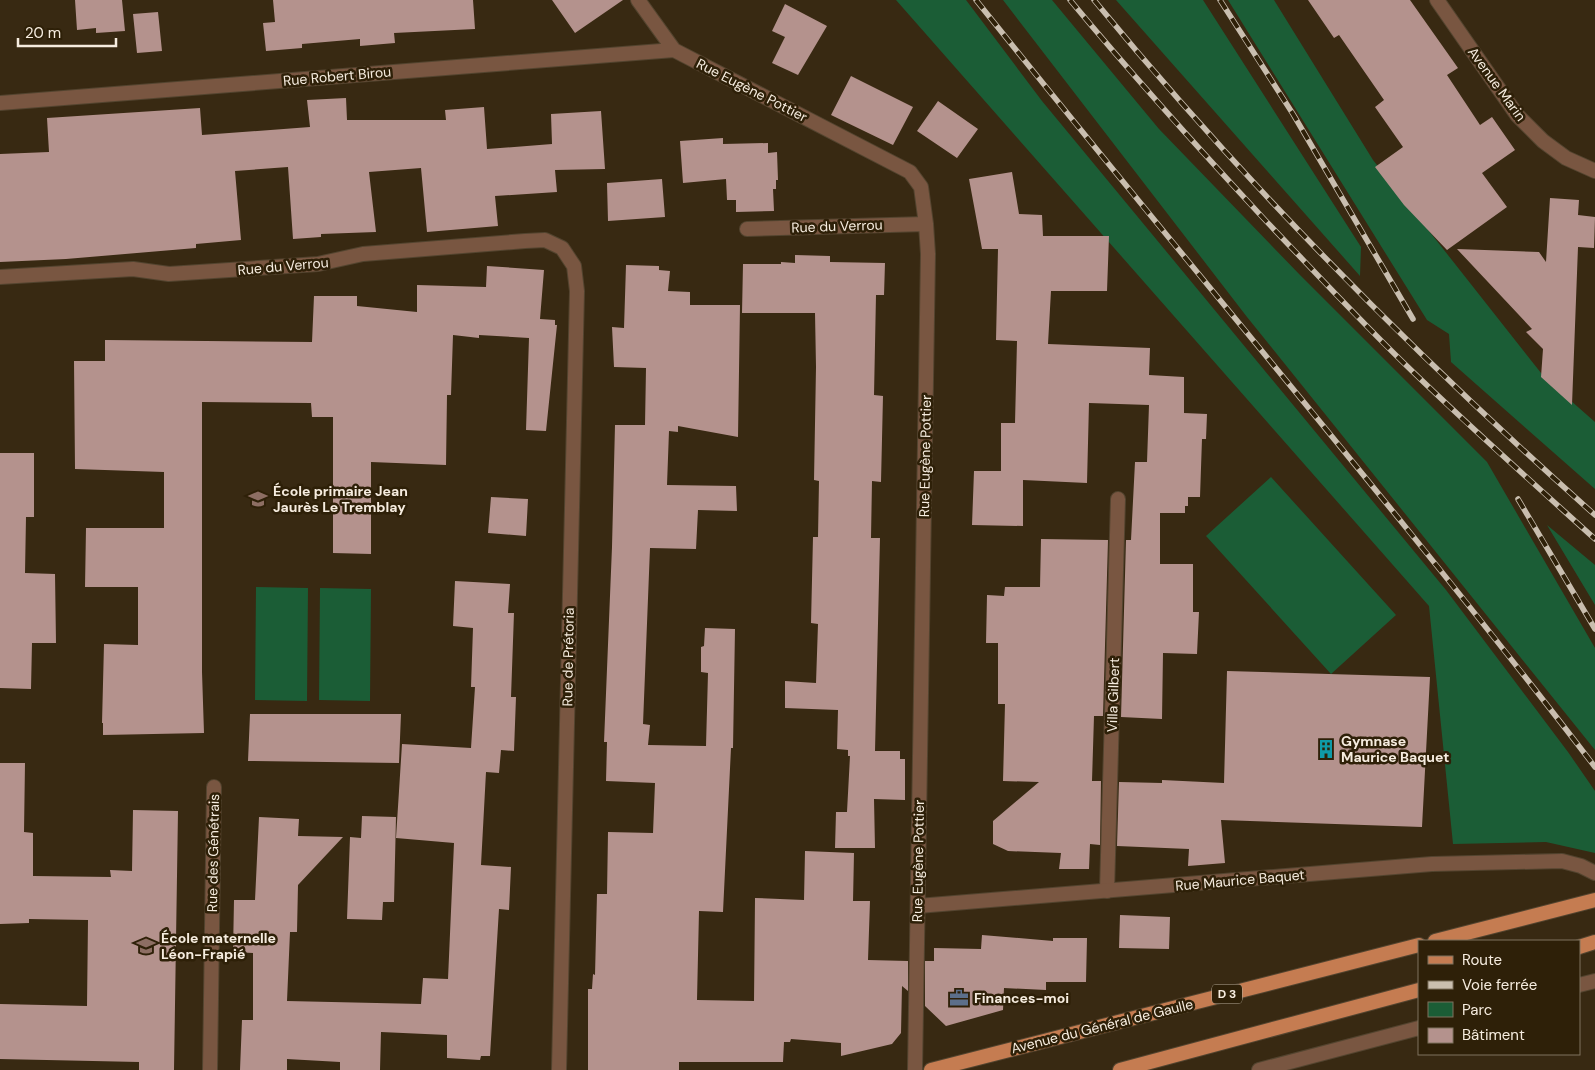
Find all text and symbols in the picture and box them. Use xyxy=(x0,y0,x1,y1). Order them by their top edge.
scale bar xyxy=(18,15,115,47)
text: 20 m xyxy=(25,23,61,43)
street label: Avenue Marin xyxy=(1464,43,1530,125)
street label: Rue Eugène Pottier xyxy=(693,54,811,126)
street label: Rue Robert Birou xyxy=(282,62,392,90)
street label: Rue du Verrou xyxy=(791,215,883,237)
street label: Rue du Verrou xyxy=(237,253,329,279)
street label: Rue Eugène Pottier xyxy=(915,395,935,517)
place label: École primaire Jean Jaurès Le Tremblay xyxy=(273,482,408,516)
school or university icon: École primaire Jean Jaurès Le Tremblay xyxy=(247,488,269,510)
street label: Rue de Prétoria xyxy=(558,607,578,707)
street label: Villa Gilbert xyxy=(1103,657,1123,733)
place label: Gymnase Maurice Baquet xyxy=(1341,732,1449,766)
building icon: Gymnase Maurice Baquet xyxy=(1315,738,1337,760)
street label: Rue des Génétrais xyxy=(203,794,223,912)
street label: Rue Eugène Pottier xyxy=(908,800,928,922)
street label: Rue Maurice Baquet xyxy=(1175,865,1305,895)
place label: École maternelle Léon-Frapié xyxy=(161,929,276,963)
school or university icon: École maternelle Léon-Frapié xyxy=(135,935,157,957)
legend xyxy=(1418,940,1580,1055)
text: Route xyxy=(1462,950,1502,970)
text: Voie ferrée xyxy=(1462,975,1537,995)
road number: D 3 xyxy=(1212,984,1242,1004)
office icon: Finances-moi xyxy=(948,987,970,1009)
place label: Finances-moi xyxy=(974,989,1069,1007)
street label: Avenue du Général de Gaulle xyxy=(1009,995,1195,1057)
text: Parc xyxy=(1462,1000,1492,1020)
text: Bâtiment xyxy=(1462,1025,1525,1045)

